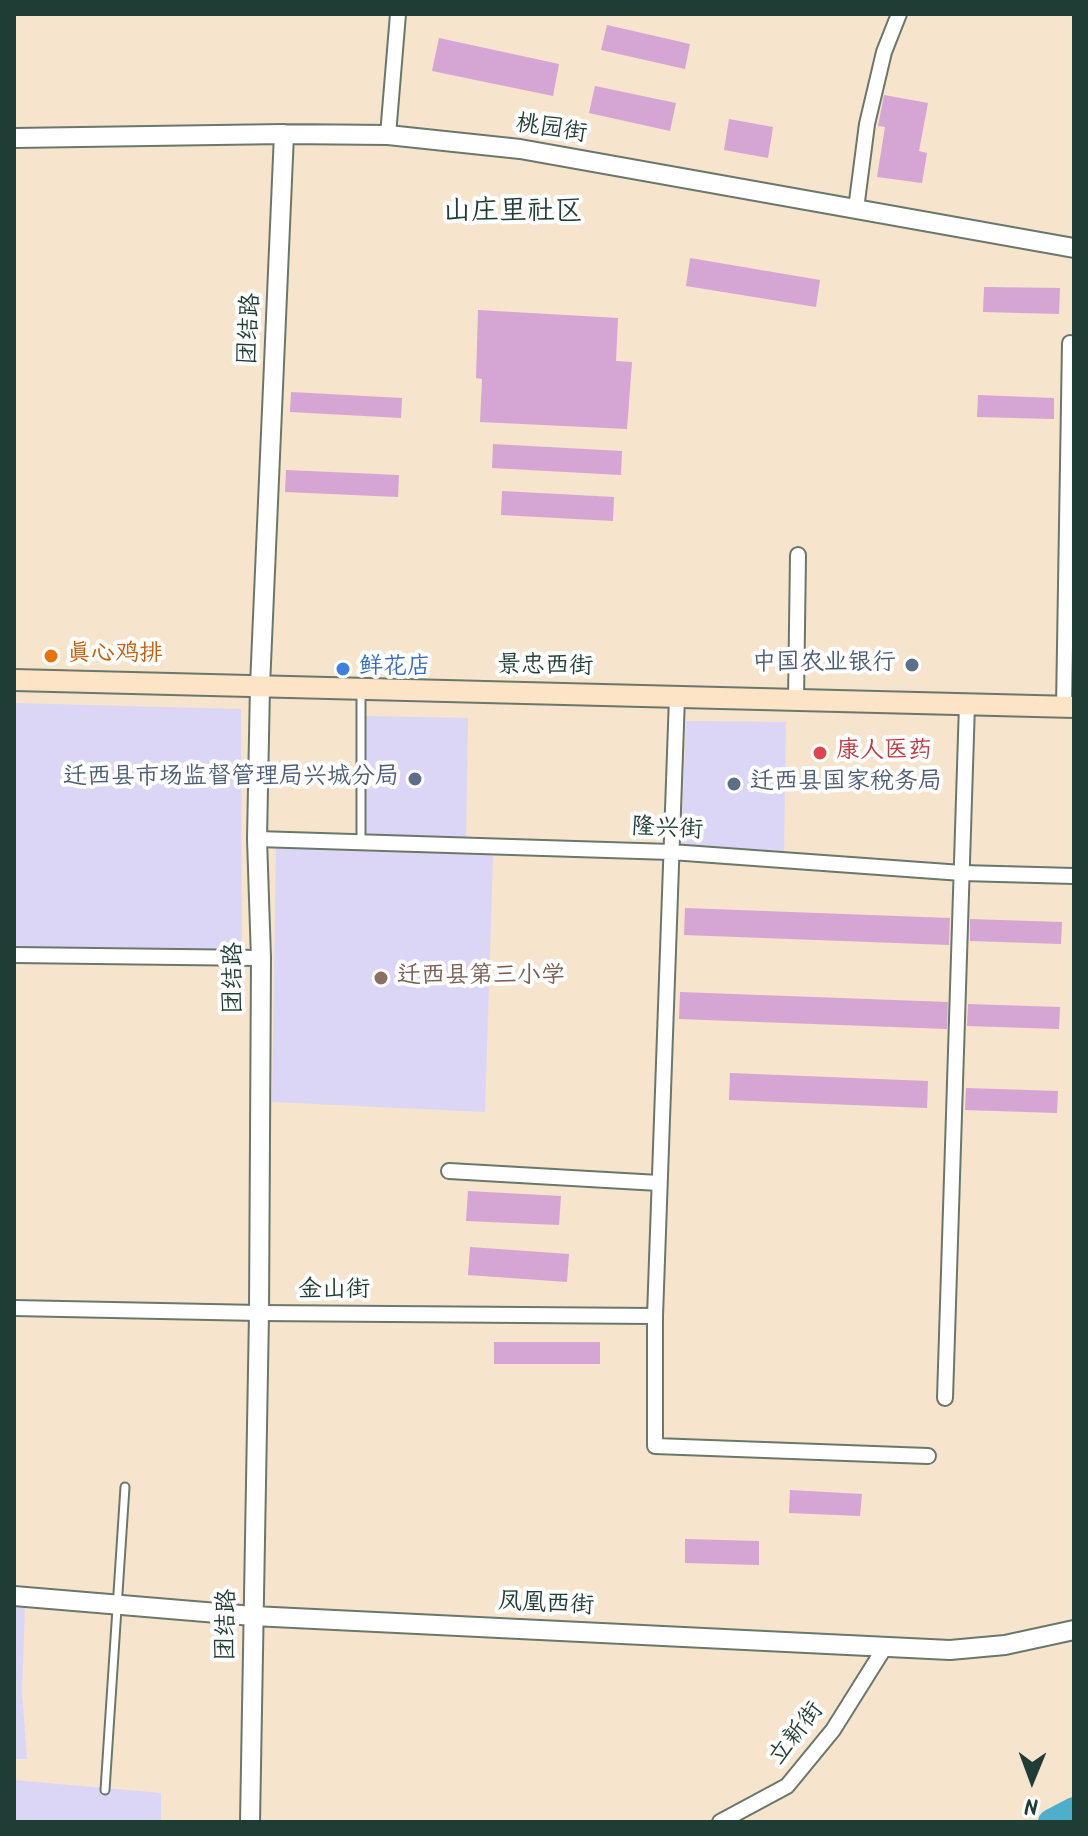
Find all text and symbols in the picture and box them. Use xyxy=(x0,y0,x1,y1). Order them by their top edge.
street label: 桃园街 xyxy=(513,111,589,151)
district label: 山庄里社区 xyxy=(443,197,583,231)
street label: 团结路 xyxy=(236,292,268,366)
place label: 真心鸡排 xyxy=(67,642,163,670)
marker: 真心鸡排 xyxy=(42,647,60,665)
place label: 中国农业银行 xyxy=(752,651,896,679)
street label: 景忠西街 xyxy=(497,653,593,683)
place label: 鲜花店 xyxy=(359,655,431,683)
marker: 中国农业银行 xyxy=(903,656,921,674)
marker: 鲜花店 xyxy=(334,660,352,678)
place label: 康人医药 xyxy=(836,739,932,767)
marker: 康人医药 xyxy=(811,744,829,762)
place label: 迁西县市场监督管理局兴城分局 xyxy=(63,765,399,793)
marker: 迁西县市场监督管理局兴城分局 xyxy=(406,770,424,788)
place label: 迁西县国家税务局 xyxy=(750,770,942,798)
marker: 迁西县国家税务局 xyxy=(725,775,743,793)
street label: 隆兴街 xyxy=(630,815,704,847)
street label: 团结路 xyxy=(222,942,250,1014)
place label: 迁西县第三小学 xyxy=(397,964,565,992)
marker: 迁西县第三小学 xyxy=(372,969,390,987)
street label: 金山街 xyxy=(298,1278,370,1306)
street label: 团结路 xyxy=(214,1589,244,1661)
street label: 凤凰西街 xyxy=(497,1589,595,1623)
street label: 立新街 xyxy=(764,1698,832,1772)
north arrow xyxy=(992,1740,1072,1820)
text: N xyxy=(1024,1787,1039,1822)

